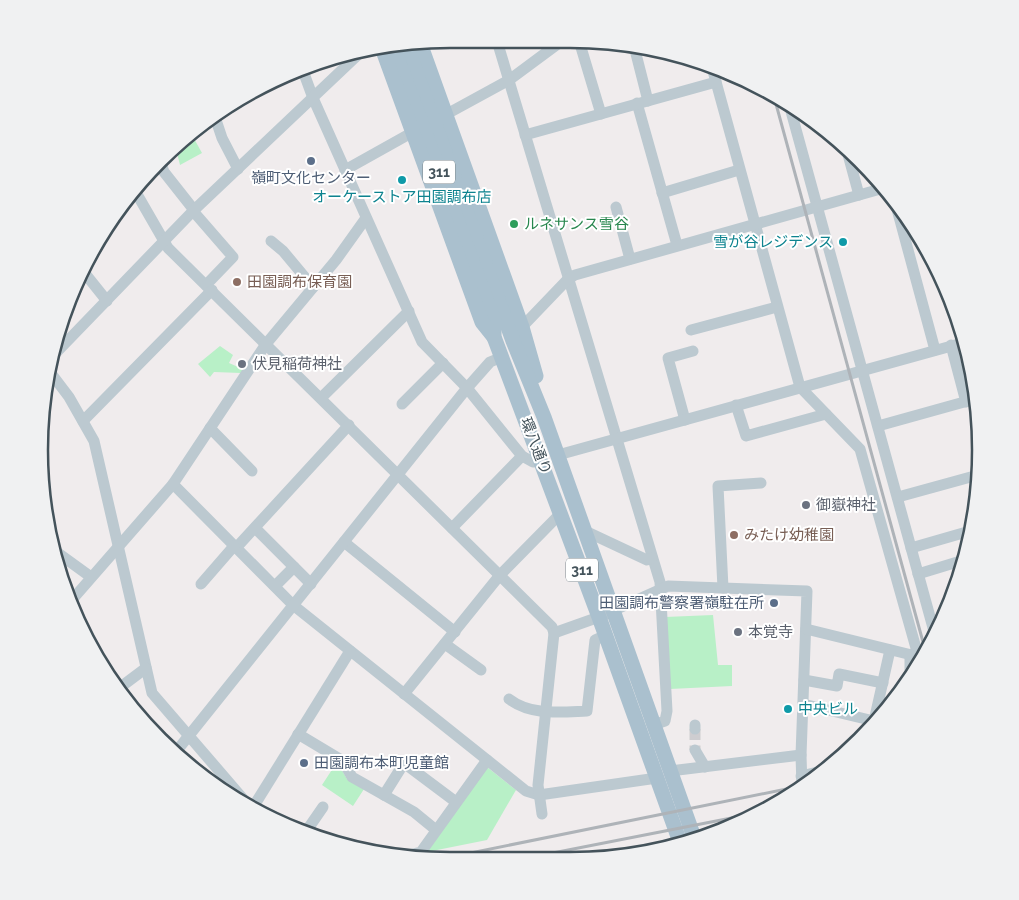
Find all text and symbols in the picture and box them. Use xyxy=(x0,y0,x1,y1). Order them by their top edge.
marker: 嶺町文化センター xyxy=(305,155,317,167)
road number: 311 xyxy=(423,160,455,183)
place label: 嶺町文化センター xyxy=(251,169,371,187)
marker: オーケーストア田園調布店 xyxy=(396,174,408,186)
place label: オーケーストア田園調布店 xyxy=(312,188,492,206)
place label: ルネサンス雪谷 xyxy=(524,215,629,233)
marker: ルネサンス雪谷 xyxy=(508,218,520,230)
place label: 雪が谷レジデンス xyxy=(713,233,833,251)
marker: 雪が谷レジデンス xyxy=(837,236,849,248)
place label: 田園調布保育園 xyxy=(247,273,352,291)
marker: 田園調布保育園 xyxy=(231,276,243,288)
place label: 伏見稲荷神社 xyxy=(252,355,342,373)
marker: 伏見稲荷神社 xyxy=(236,358,248,370)
street label: 環八通り xyxy=(517,415,555,477)
place label: 御嶽神社 xyxy=(816,496,876,514)
marker: 御嶽神社 xyxy=(800,499,812,511)
place label: みたけ幼稚園 xyxy=(744,526,834,544)
marker: みたけ幼稚園 xyxy=(728,529,740,541)
road number: 311 xyxy=(566,558,598,582)
place label: 田園調布警察署嶺駐在所 xyxy=(599,594,764,612)
marker: 田園調布警察署嶺駐在所 xyxy=(768,597,780,609)
place label: 本覚寺 xyxy=(748,623,793,641)
marker: 本覚寺 xyxy=(732,626,744,638)
place label: 中央ビル xyxy=(798,700,858,718)
marker: 中央ビル xyxy=(782,703,794,715)
place label: 田園調布本町児童館 xyxy=(314,754,449,772)
marker: 田園調布本町児童館 xyxy=(298,757,310,769)

